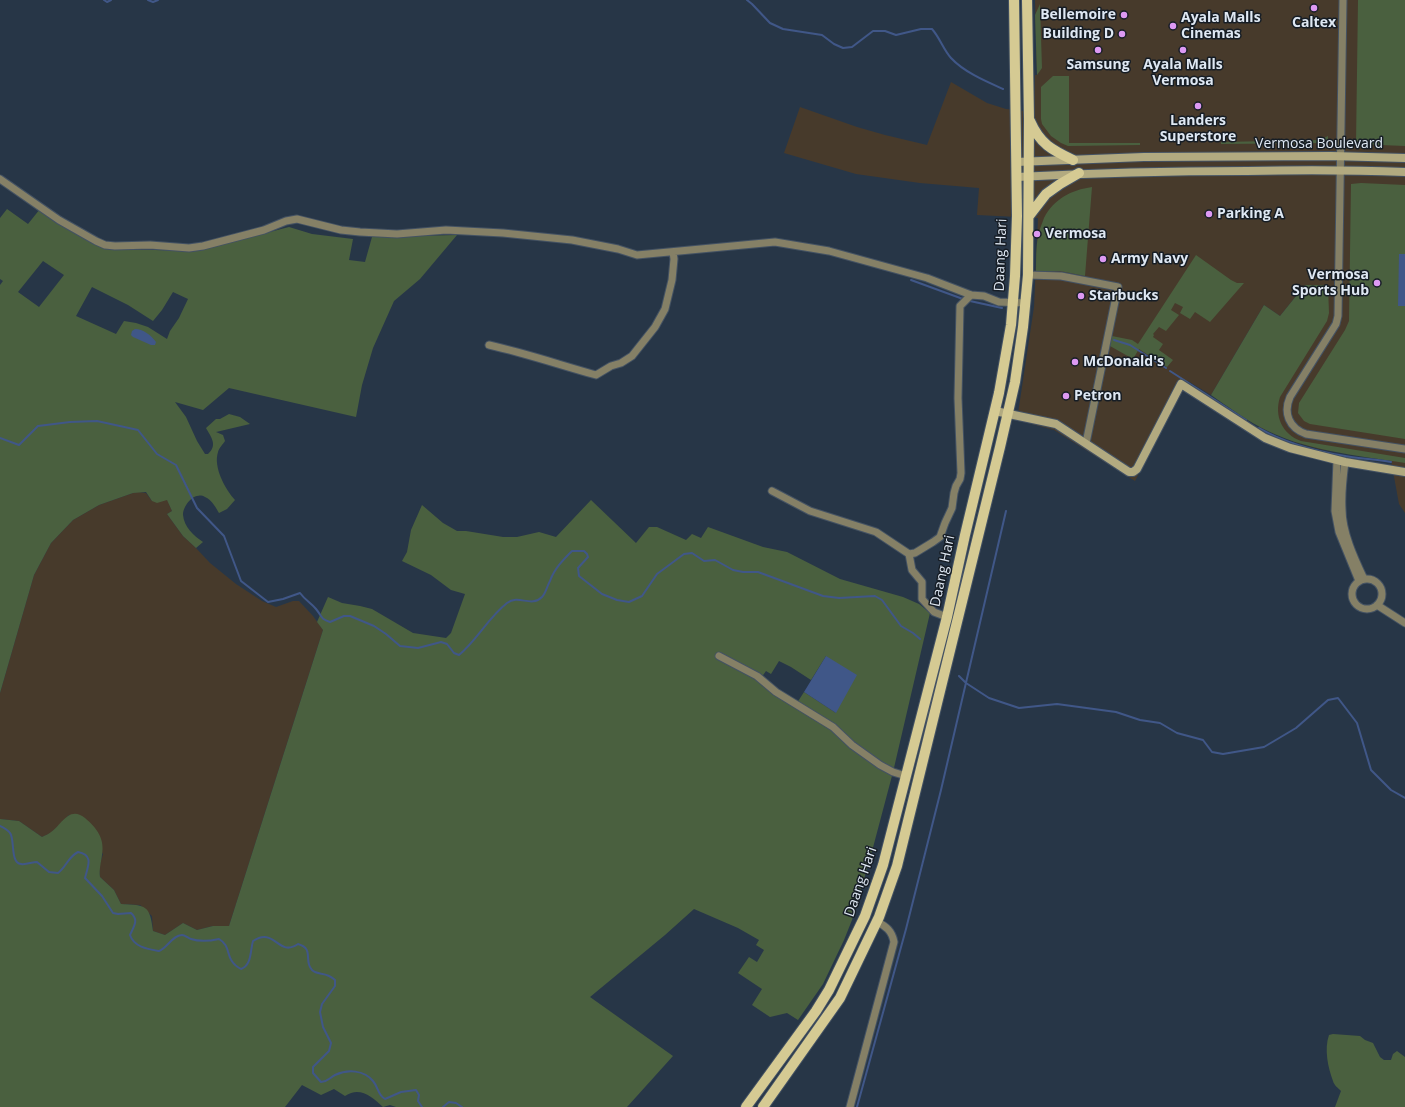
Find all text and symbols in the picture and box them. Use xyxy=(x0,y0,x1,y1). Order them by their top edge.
marker: Caltex xyxy=(1309,3,1319,13)
place label: Bellemoire xyxy=(1040,7,1116,23)
marker: Bellemoire xyxy=(1119,10,1129,20)
place label: Ayala Malls Cinemas xyxy=(1181,10,1261,42)
place label: Caltex xyxy=(1292,15,1336,31)
marker: Ayala Malls Cinemas xyxy=(1168,21,1178,31)
place label: Building D xyxy=(1043,26,1114,42)
marker: Building D xyxy=(1117,29,1127,39)
marker: Samsung xyxy=(1093,45,1103,55)
marker: Ayala Malls Vermosa xyxy=(1178,45,1188,55)
place label: Samsung xyxy=(1066,57,1130,73)
place label: Ayala Malls Vermosa xyxy=(1143,57,1223,90)
marker: Landers Superstore xyxy=(1193,101,1203,111)
place label: Landers Superstore xyxy=(1160,113,1236,146)
street label: Vermosa Boulevard xyxy=(1255,136,1383,152)
place label: Parking A xyxy=(1217,206,1284,222)
marker: Parking A xyxy=(1204,209,1214,219)
street label: Daang Hari xyxy=(991,218,1011,292)
place label: Vermosa xyxy=(1045,226,1107,242)
marker: Vermosa xyxy=(1032,229,1042,239)
place label: Army Navy xyxy=(1111,251,1188,267)
marker: Army Navy xyxy=(1098,254,1108,264)
place label: Vermosa Sports Hub xyxy=(1292,267,1369,300)
marker: Vermosa Sports Hub xyxy=(1372,278,1382,288)
place label: Starbucks xyxy=(1089,288,1159,304)
marker: Starbucks xyxy=(1076,291,1086,301)
place label: McDonald's xyxy=(1083,354,1164,370)
marker: McDonald's xyxy=(1070,357,1080,367)
place label: Petron xyxy=(1074,388,1121,404)
marker: Petron xyxy=(1061,391,1071,401)
street label: Daang Hari xyxy=(927,534,959,608)
street label: Daang Hari xyxy=(841,845,881,919)

